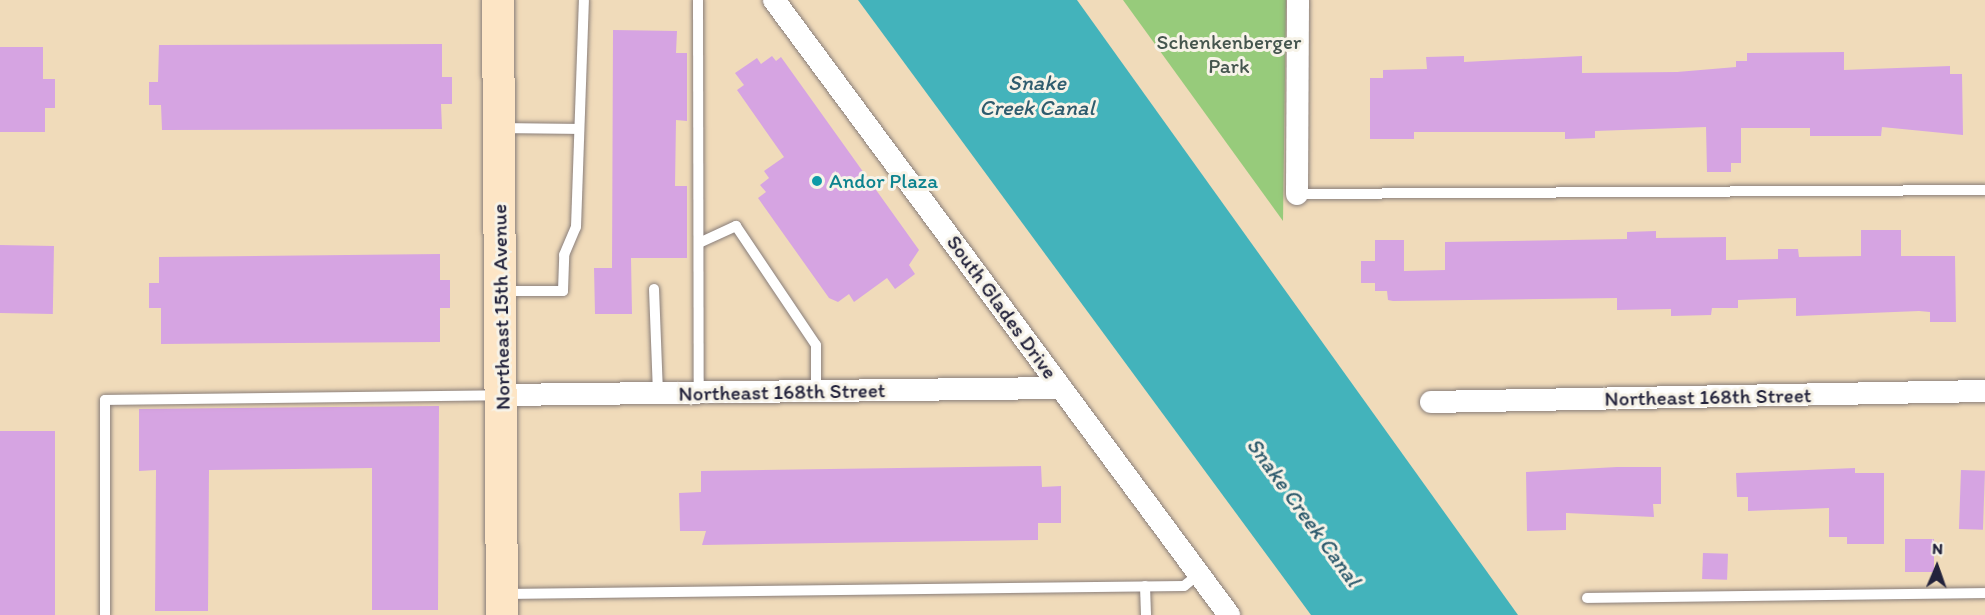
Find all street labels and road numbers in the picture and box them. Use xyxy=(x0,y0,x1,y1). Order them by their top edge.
street label: Northeast 15th Avenue xyxy=(487,204,515,410)
street label: South Glades Drive xyxy=(941,230,1063,384)
street label: Northeast 168th Street xyxy=(679,378,885,406)
street label: Northeast 168th Street xyxy=(1605,383,1811,411)

